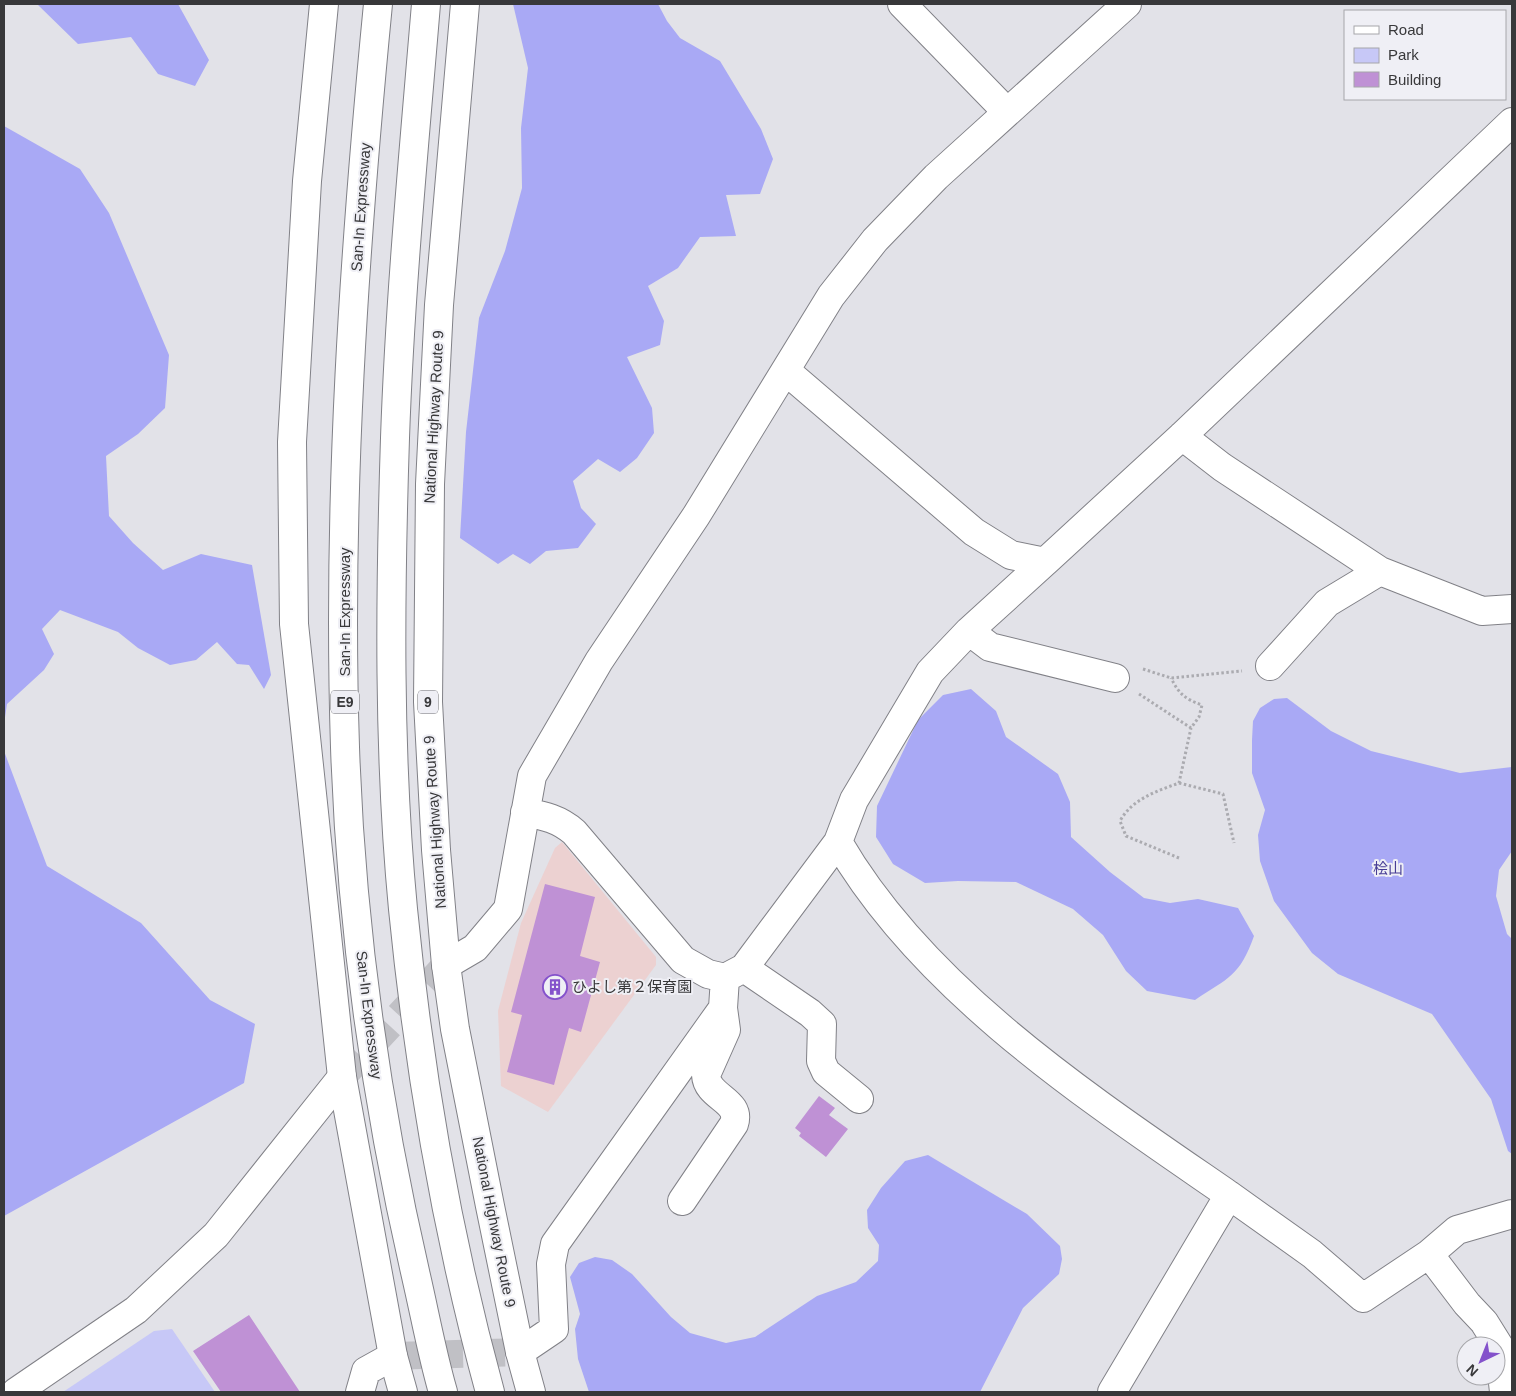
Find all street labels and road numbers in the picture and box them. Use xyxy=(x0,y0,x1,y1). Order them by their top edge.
street label: San-In Expressway xyxy=(348,141,374,272)
street label: National Highway Route 9 xyxy=(420,330,447,504)
street label: San-In Expressway xyxy=(336,547,353,677)
road number: E9 xyxy=(331,690,359,714)
road number: 9 xyxy=(418,690,438,714)
street label: National Highway Route 9 xyxy=(420,735,449,909)
street label: San-In Expressway xyxy=(353,950,386,1081)
street label: National Highway Route 9 xyxy=(470,1135,519,1309)

